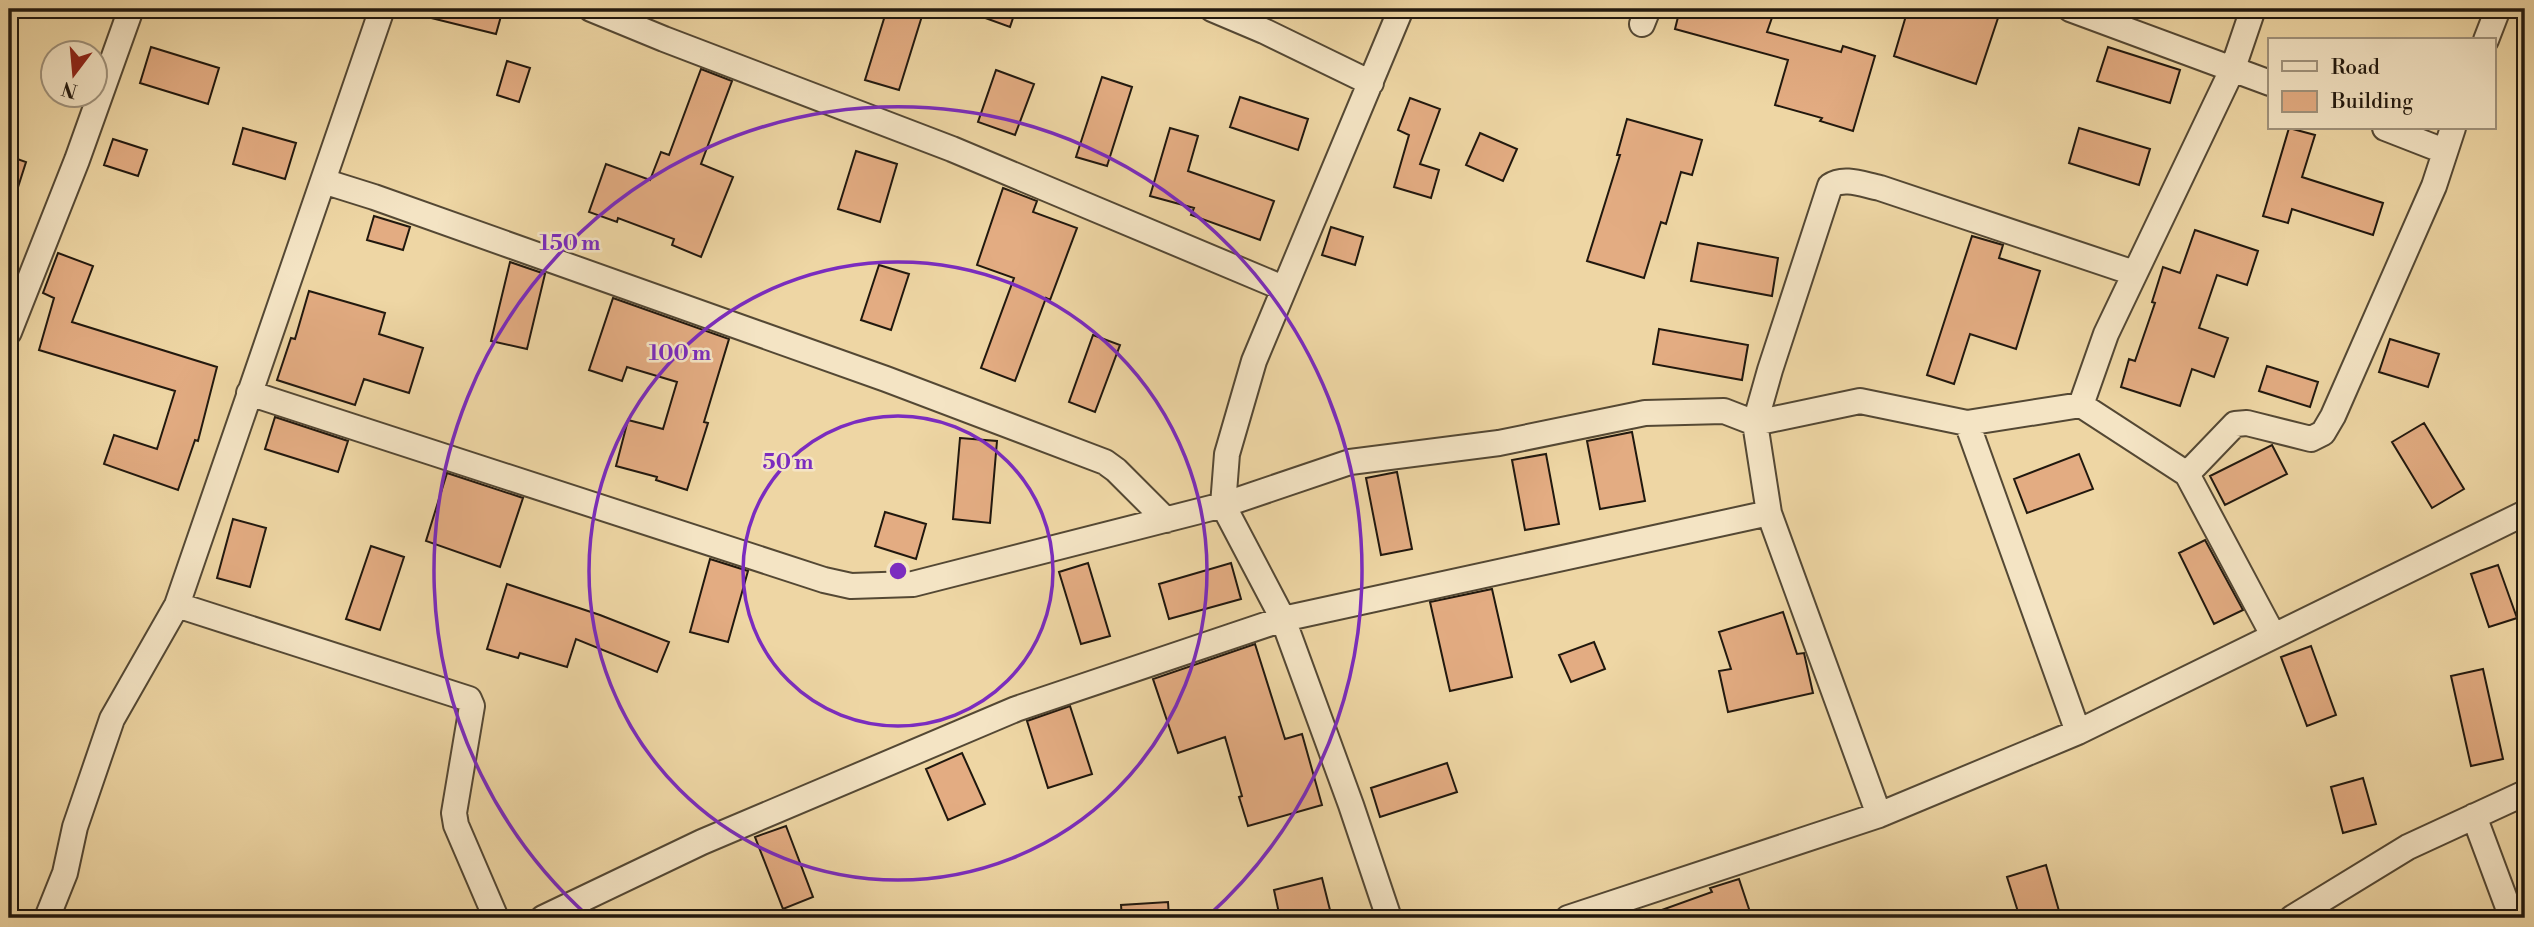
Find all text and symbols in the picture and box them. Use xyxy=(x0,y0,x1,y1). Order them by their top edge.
north arrow xyxy=(38,38,108,108)
legend xyxy=(2268,38,2496,130)
text: Road xyxy=(2331,55,2380,81)
text: N xyxy=(59,76,80,103)
text: Building xyxy=(2330,89,2413,115)
text: 150 m xyxy=(540,231,600,257)
text: 100 m xyxy=(649,341,711,367)
text: 50 m xyxy=(763,450,813,476)
centre of rings xyxy=(886,559,910,583)

